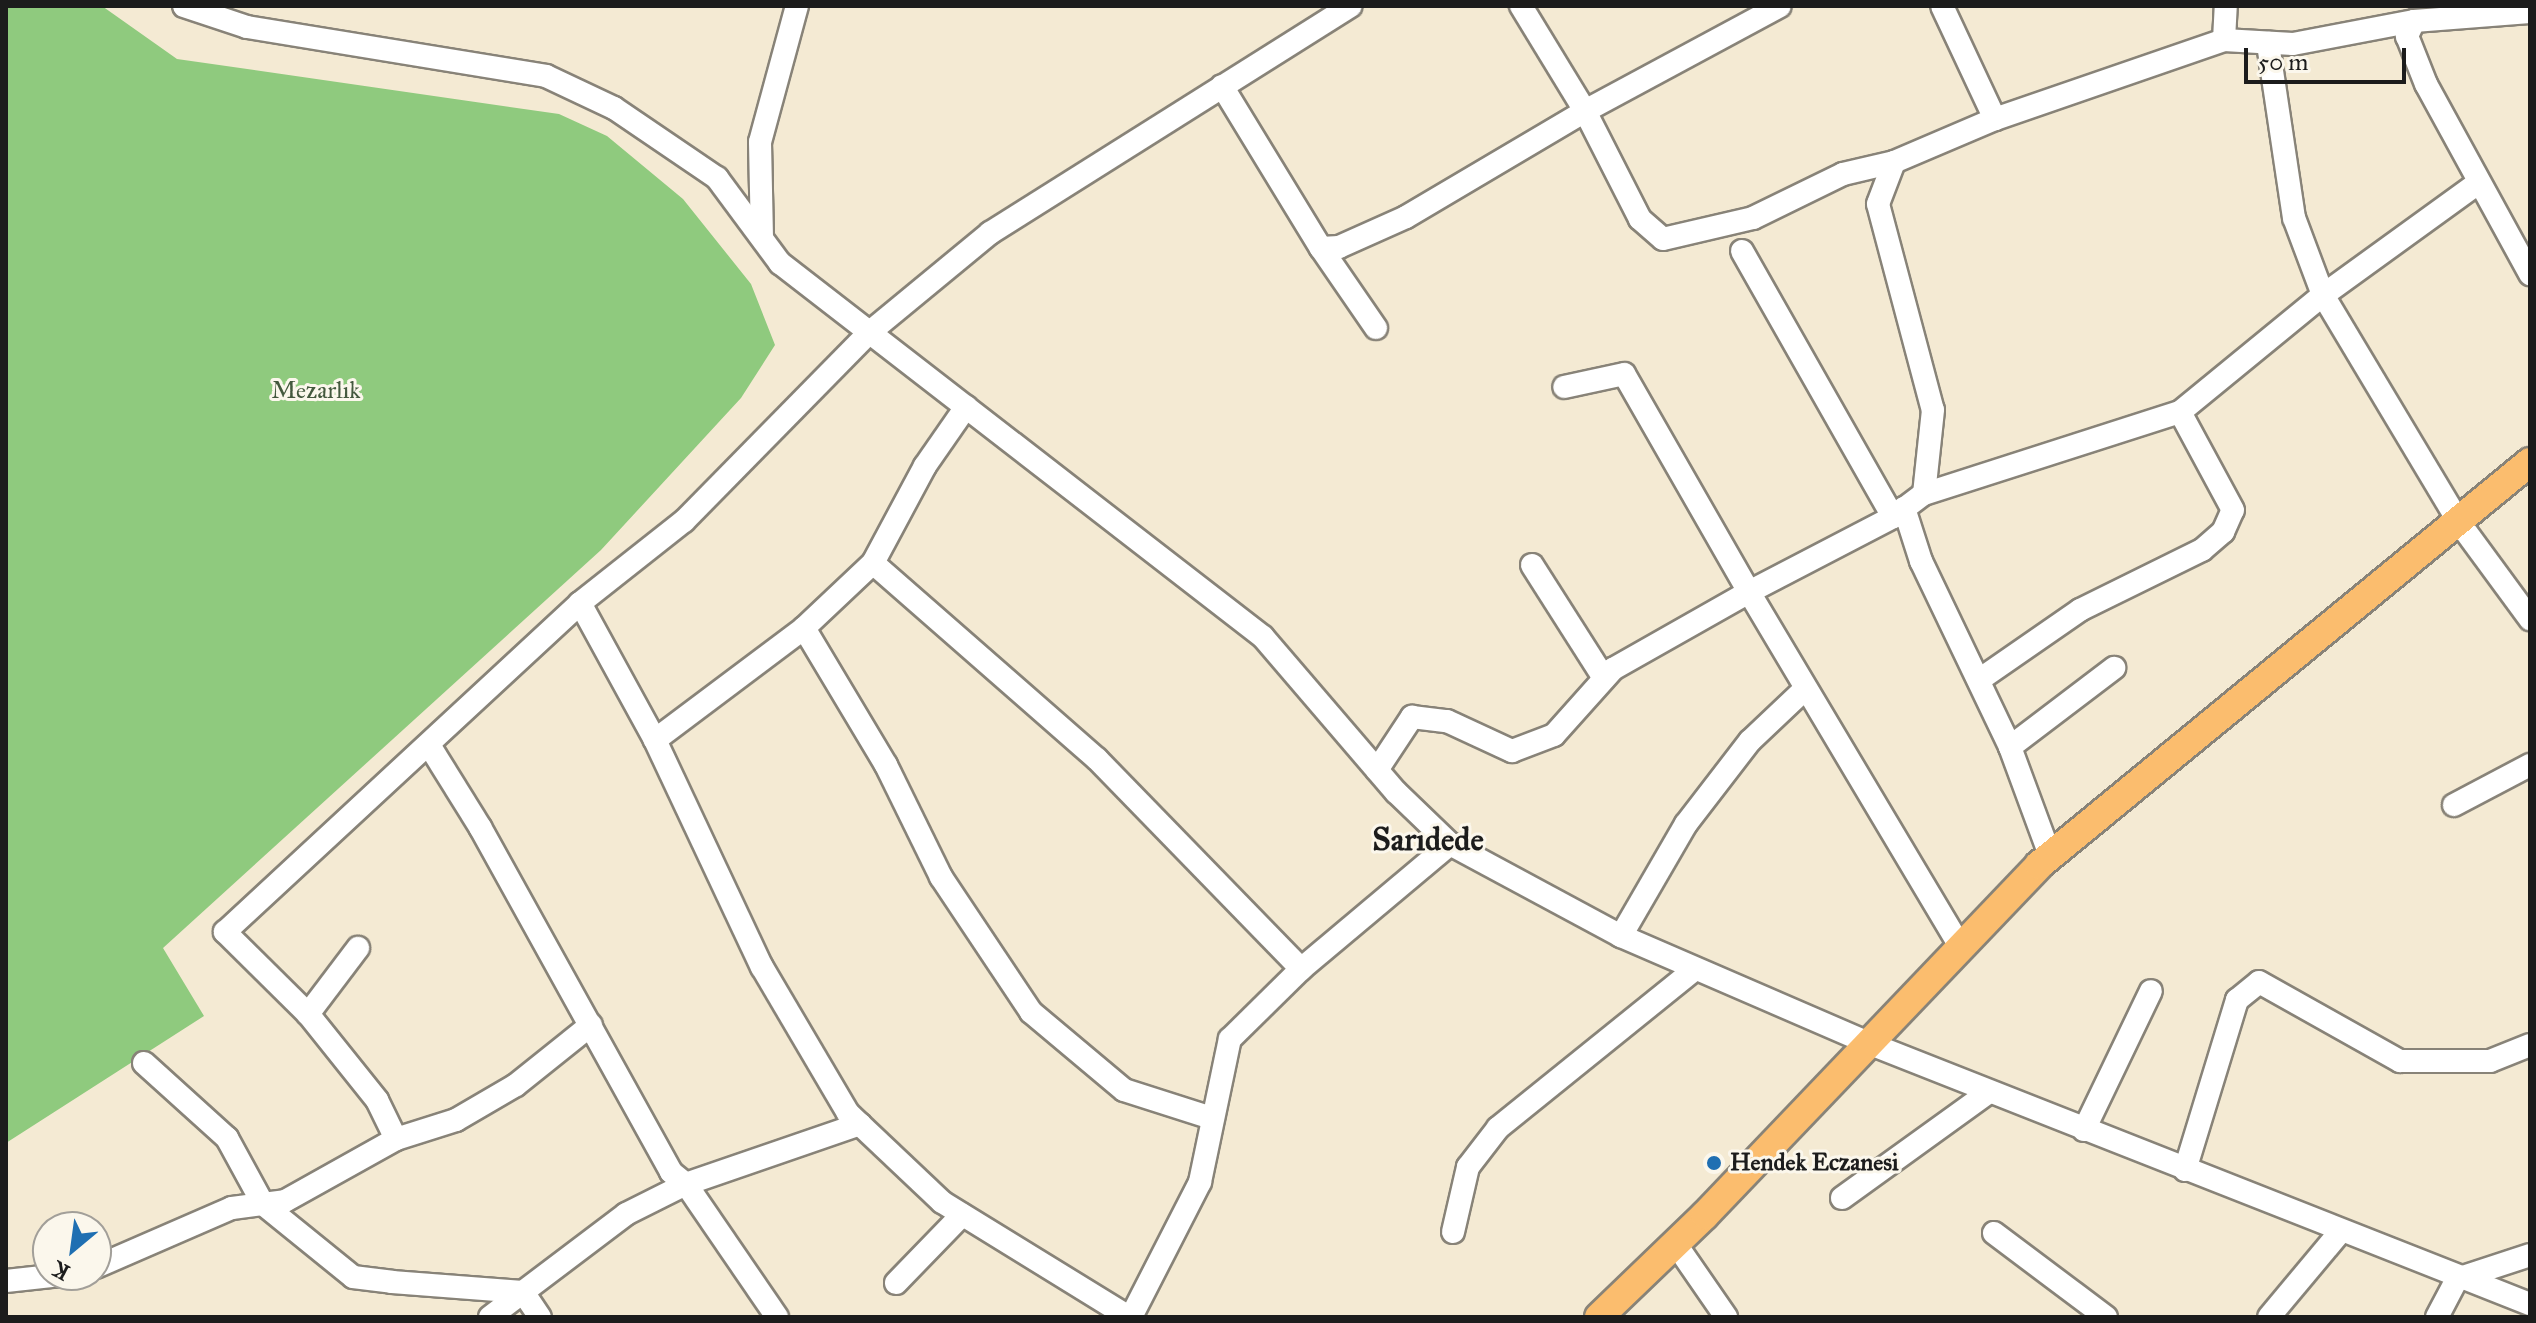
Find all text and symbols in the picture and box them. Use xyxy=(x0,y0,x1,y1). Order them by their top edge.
scale bar xyxy=(2248,32,2410,82)
text: 50 m xyxy=(2258,47,2308,77)
park label: Mezarlık xyxy=(272,377,360,405)
district label: Sarıdede xyxy=(1372,821,1484,859)
place label: Hendek Eczanesi xyxy=(1730,1149,1899,1177)
marker: Hendek Eczanesi xyxy=(1705,1154,1723,1172)
north arrow xyxy=(32,1211,112,1291)
text: K xyxy=(48,1255,74,1286)

